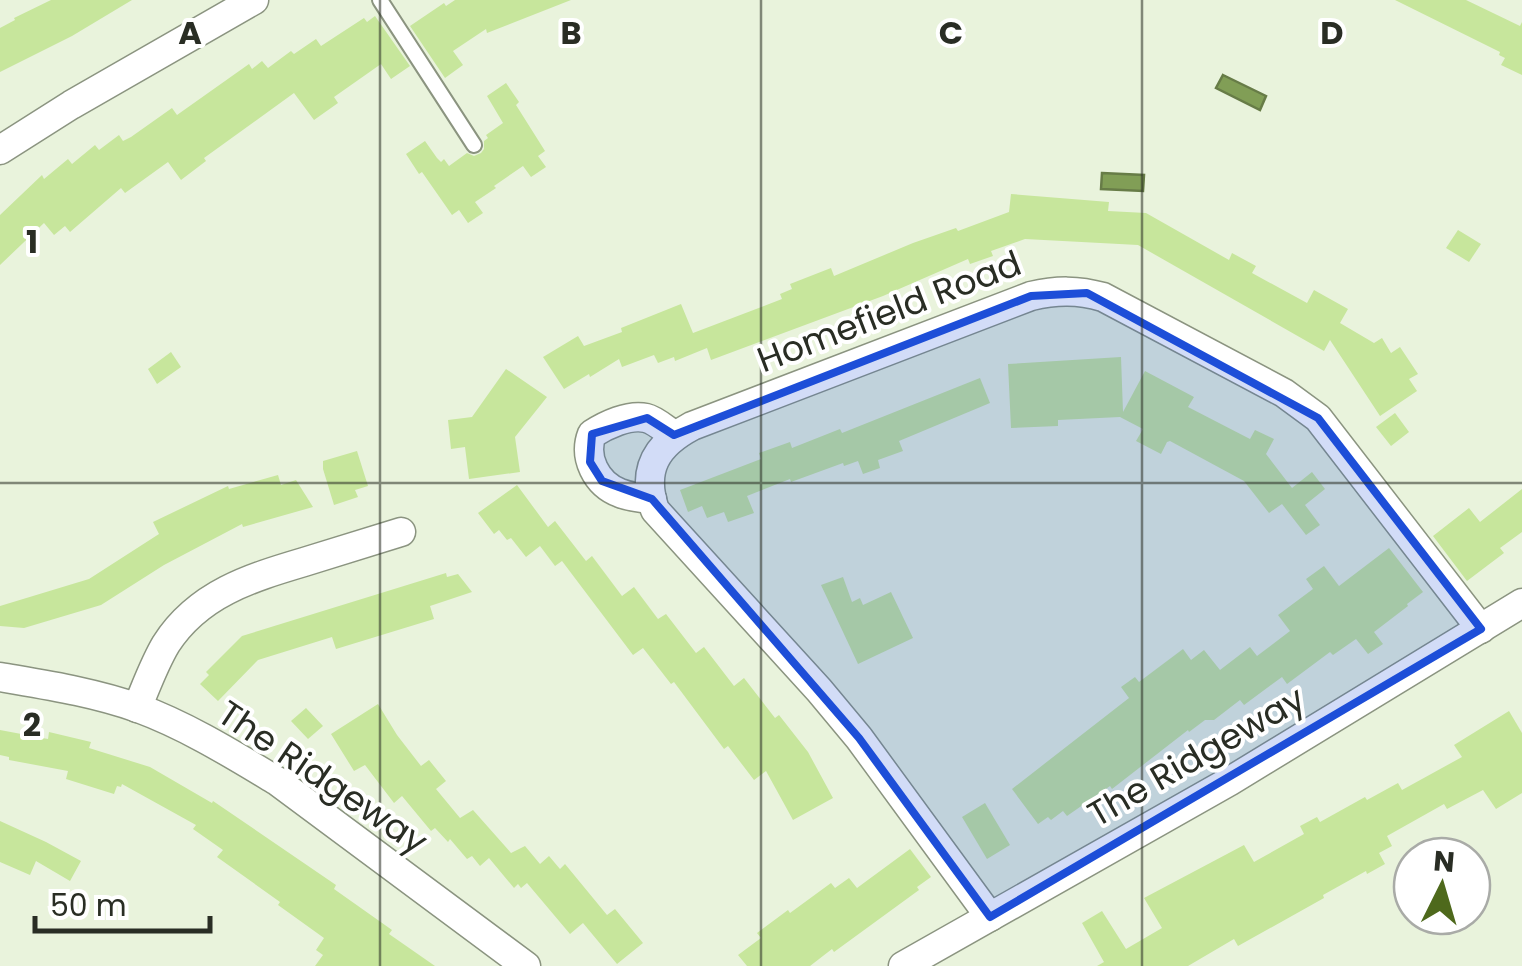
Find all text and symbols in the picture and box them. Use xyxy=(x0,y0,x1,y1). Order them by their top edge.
text: A xyxy=(178,10,202,55)
text: B xyxy=(560,10,582,55)
text: C xyxy=(939,10,963,55)
text: D xyxy=(1320,10,1344,55)
text: 1 xyxy=(26,219,38,264)
street label: Homefield Road xyxy=(750,238,1028,384)
street label: The Ridgeway xyxy=(1078,674,1314,838)
street label: The Ridgeway xyxy=(208,689,438,866)
text: 2 xyxy=(23,702,41,747)
north arrow xyxy=(1392,836,1492,936)
text: N xyxy=(1432,841,1456,882)
scale bar xyxy=(35,871,210,933)
text: 50 m xyxy=(50,884,127,927)

